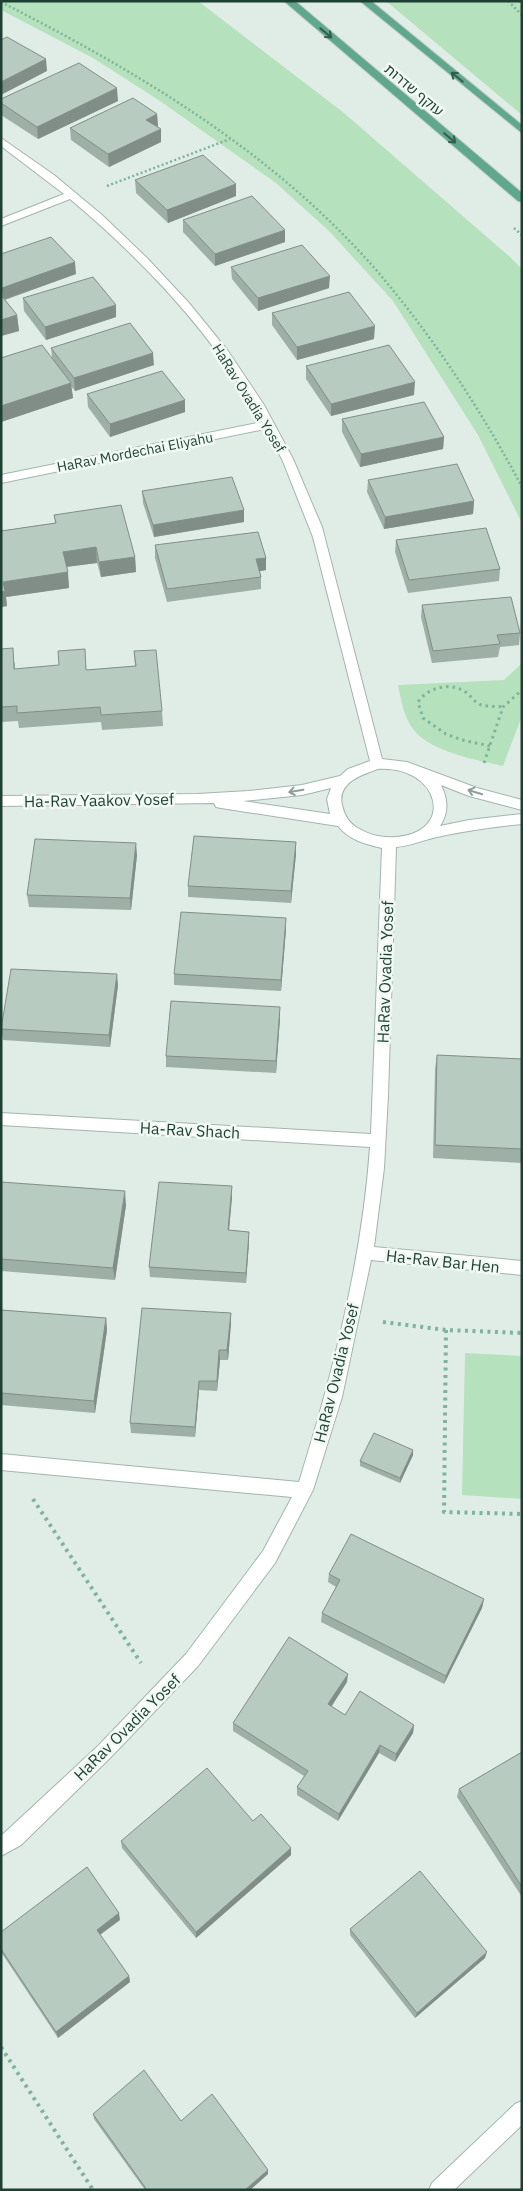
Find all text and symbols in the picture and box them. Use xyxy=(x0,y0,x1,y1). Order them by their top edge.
one-way arrow xyxy=(319,27,332,38)
street label: עוקף שדרות xyxy=(381,60,447,120)
one-way arrow xyxy=(451,71,464,82)
one-way arrow xyxy=(443,132,456,143)
street label: HaRav Ovadia Yosef xyxy=(208,340,290,456)
street label: HaRav Mordechai Eliyahu xyxy=(55,428,215,476)
one-way arrow xyxy=(288,786,304,796)
one-way arrow xyxy=(467,786,483,796)
street label: Ha-Rav Yaakov Yosef xyxy=(24,789,174,811)
street label: HaRav Ovadia Yosef xyxy=(373,900,397,1044)
street label: Ha-Rav Shach xyxy=(139,1117,241,1143)
street label: Ha-Rav Bar Hen xyxy=(385,1245,501,1277)
street label: HaRav Ovadia Yosef xyxy=(309,1301,363,1445)
street label: HaRav Ovadia Yosef xyxy=(70,1670,184,1784)

